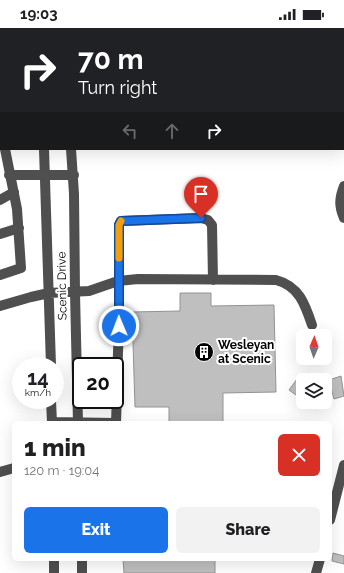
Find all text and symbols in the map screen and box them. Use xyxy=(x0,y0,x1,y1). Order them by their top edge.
text: 19:03 xyxy=(20,5,58,23)
text: 70 m xyxy=(78,43,144,76)
icon: right xyxy=(12,44,64,96)
text: Turn right xyxy=(78,77,157,98)
icon: left xyxy=(119,120,141,142)
icon: ahead xyxy=(161,120,183,142)
icon: right xyxy=(203,120,225,142)
pin xyxy=(184,177,218,218)
icon: arrive xyxy=(190,183,212,205)
street label: Scenic Drive xyxy=(54,252,70,320)
position arrow xyxy=(98,305,140,347)
north arrow xyxy=(296,329,332,365)
map controls xyxy=(296,329,332,409)
place label: Wesleyan at Scenic xyxy=(218,338,274,366)
building icon: Wesleyan at Scenic xyxy=(193,341,215,363)
speed limit sign: 20 xyxy=(72,357,124,409)
text: 14 xyxy=(27,366,49,390)
button: layers xyxy=(296,373,332,409)
text: km/h xyxy=(25,387,51,398)
text: 1 min xyxy=(24,433,86,462)
button: close xyxy=(278,434,320,476)
text: 120 m · 19:04 xyxy=(24,463,99,478)
button: Exit xyxy=(24,507,168,553)
button: Share xyxy=(176,507,320,553)

